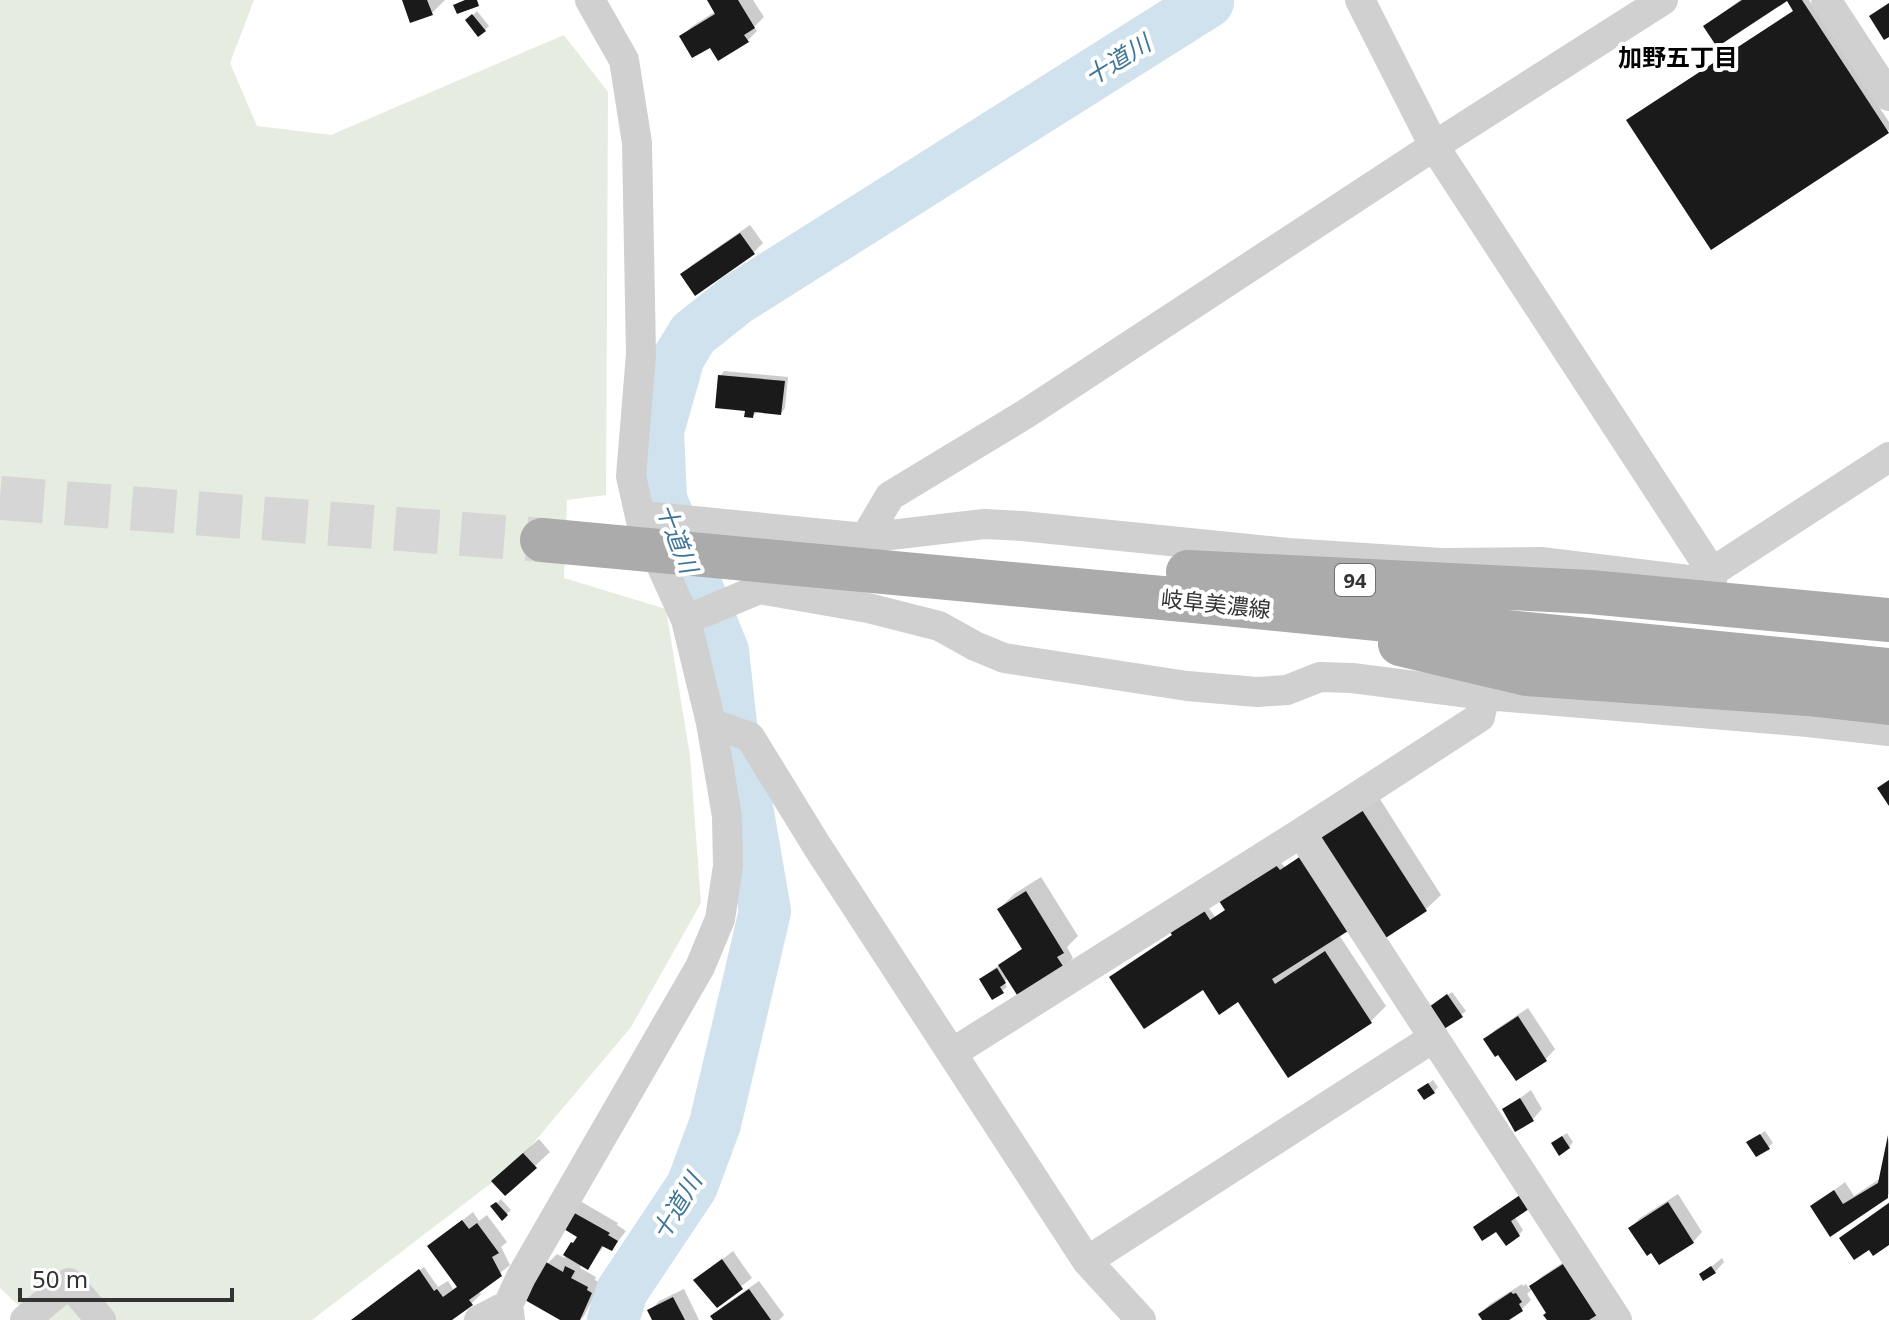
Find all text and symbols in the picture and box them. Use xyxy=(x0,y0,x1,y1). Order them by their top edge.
water label: 十道川 xyxy=(1078,24,1159,92)
district label: 加野五丁目 xyxy=(1618,40,1738,73)
water label: 十道川 xyxy=(650,498,707,580)
road number: 94 xyxy=(1335,564,1375,596)
street label: 岐阜美濃線 xyxy=(1160,582,1272,624)
water label: 十道川 xyxy=(643,1164,710,1245)
scale bar xyxy=(20,1252,232,1302)
text: 50 m xyxy=(32,1262,88,1295)

